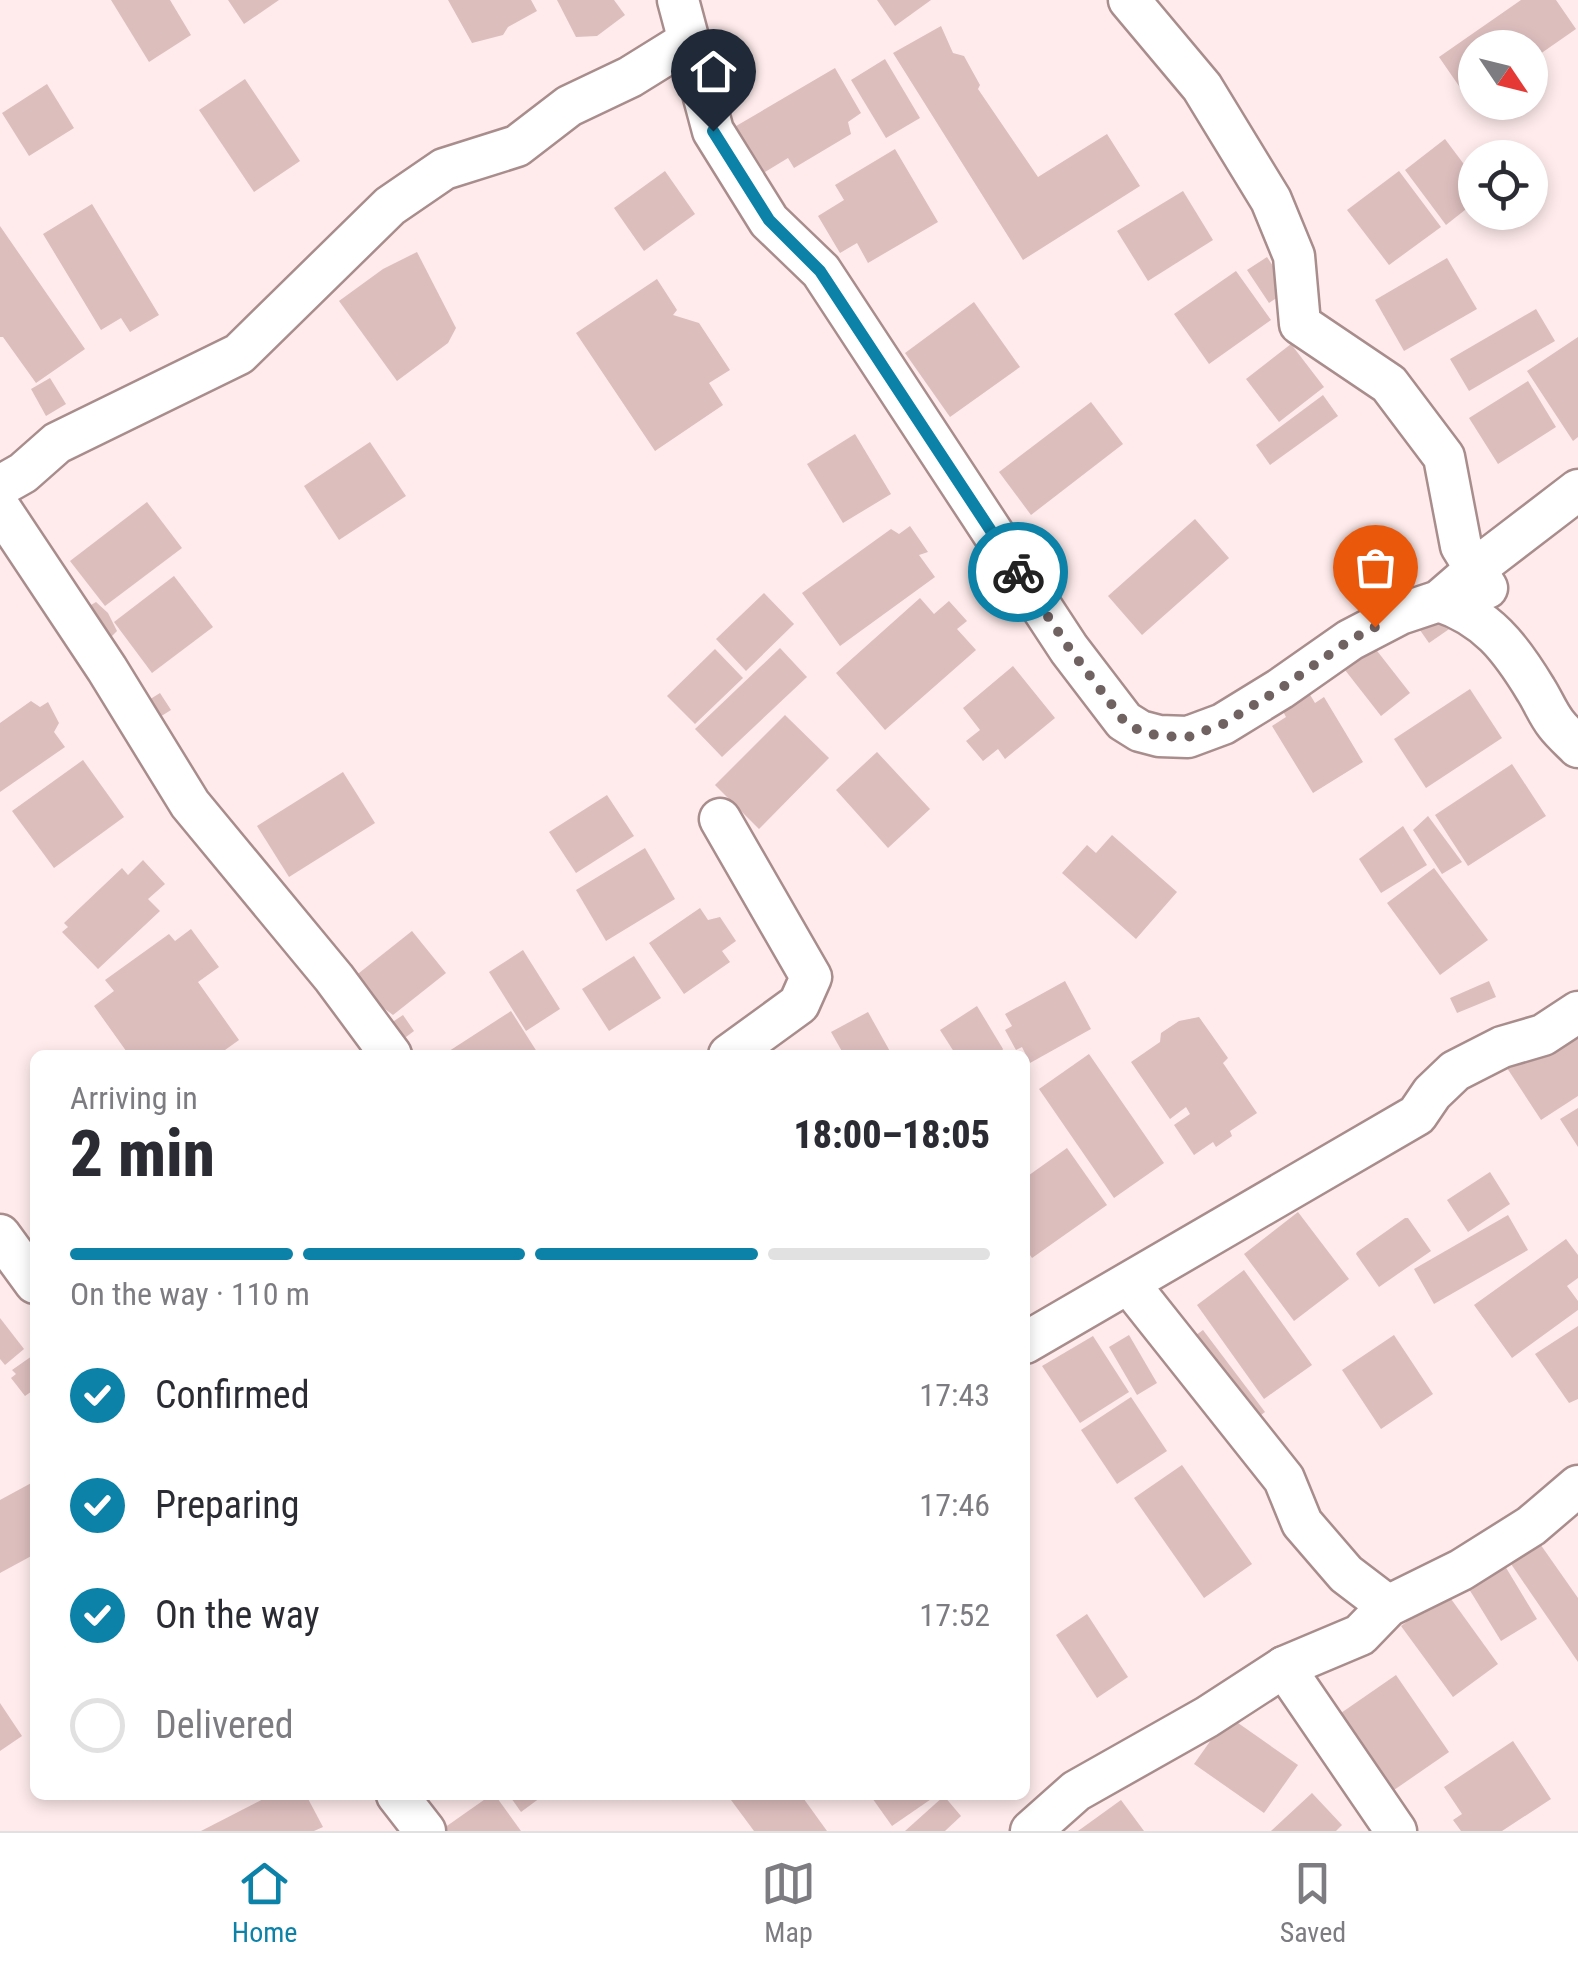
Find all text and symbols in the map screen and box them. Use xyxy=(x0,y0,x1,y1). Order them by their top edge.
pin xyxy=(671,29,756,132)
north arrow xyxy=(1458,30,1548,120)
map controls xyxy=(1458,30,1548,230)
icon: home xyxy=(686,44,741,99)
button: locate xyxy=(1458,140,1548,230)
courier xyxy=(968,522,1068,622)
pin xyxy=(1333,525,1418,628)
icon: bag xyxy=(1348,540,1403,595)
icon: bike xyxy=(991,545,1046,600)
text: Arriving in xyxy=(70,1079,198,1117)
text: 18:00–18:05 xyxy=(793,1113,990,1157)
text: 2 min xyxy=(70,1116,215,1192)
text: On the way · 110 m xyxy=(70,1275,310,1313)
icon: check xyxy=(70,1368,125,1423)
text: Confirmed xyxy=(155,1373,310,1417)
text: 17:43 xyxy=(919,1376,990,1414)
icon: check xyxy=(70,1478,125,1533)
text: Preparing xyxy=(155,1483,300,1527)
text: 17:46 xyxy=(919,1486,990,1524)
icon: check xyxy=(70,1588,125,1643)
text: On the way xyxy=(155,1593,320,1637)
text: 17:52 xyxy=(919,1596,990,1634)
text: Delivered xyxy=(155,1703,294,1747)
tab: Home xyxy=(232,1856,297,1949)
tab: Map xyxy=(761,1856,816,1949)
tab: Saved xyxy=(1280,1856,1346,1949)

